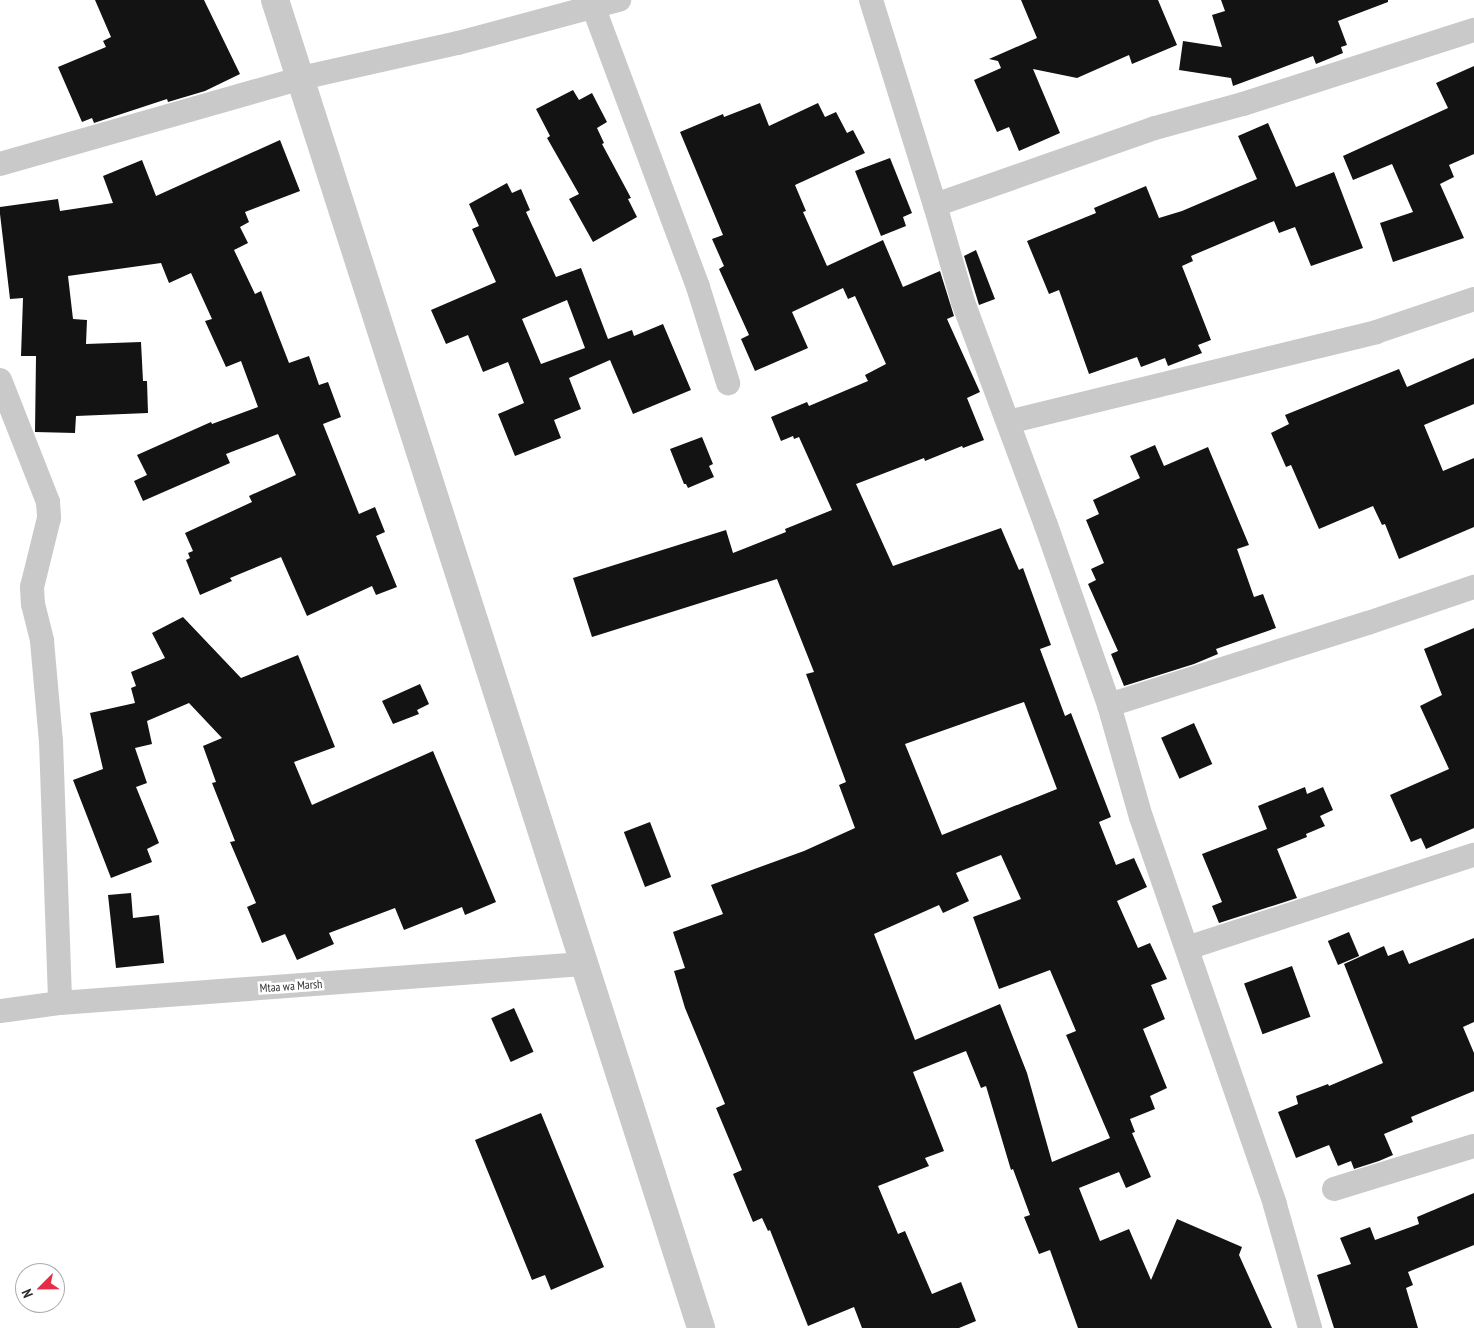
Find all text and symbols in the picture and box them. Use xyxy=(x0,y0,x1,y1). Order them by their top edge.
street label: Mtaa wa Marsh xyxy=(259,977,323,995)
north arrow xyxy=(15,1263,65,1313)
text: N xyxy=(17,1286,37,1300)

